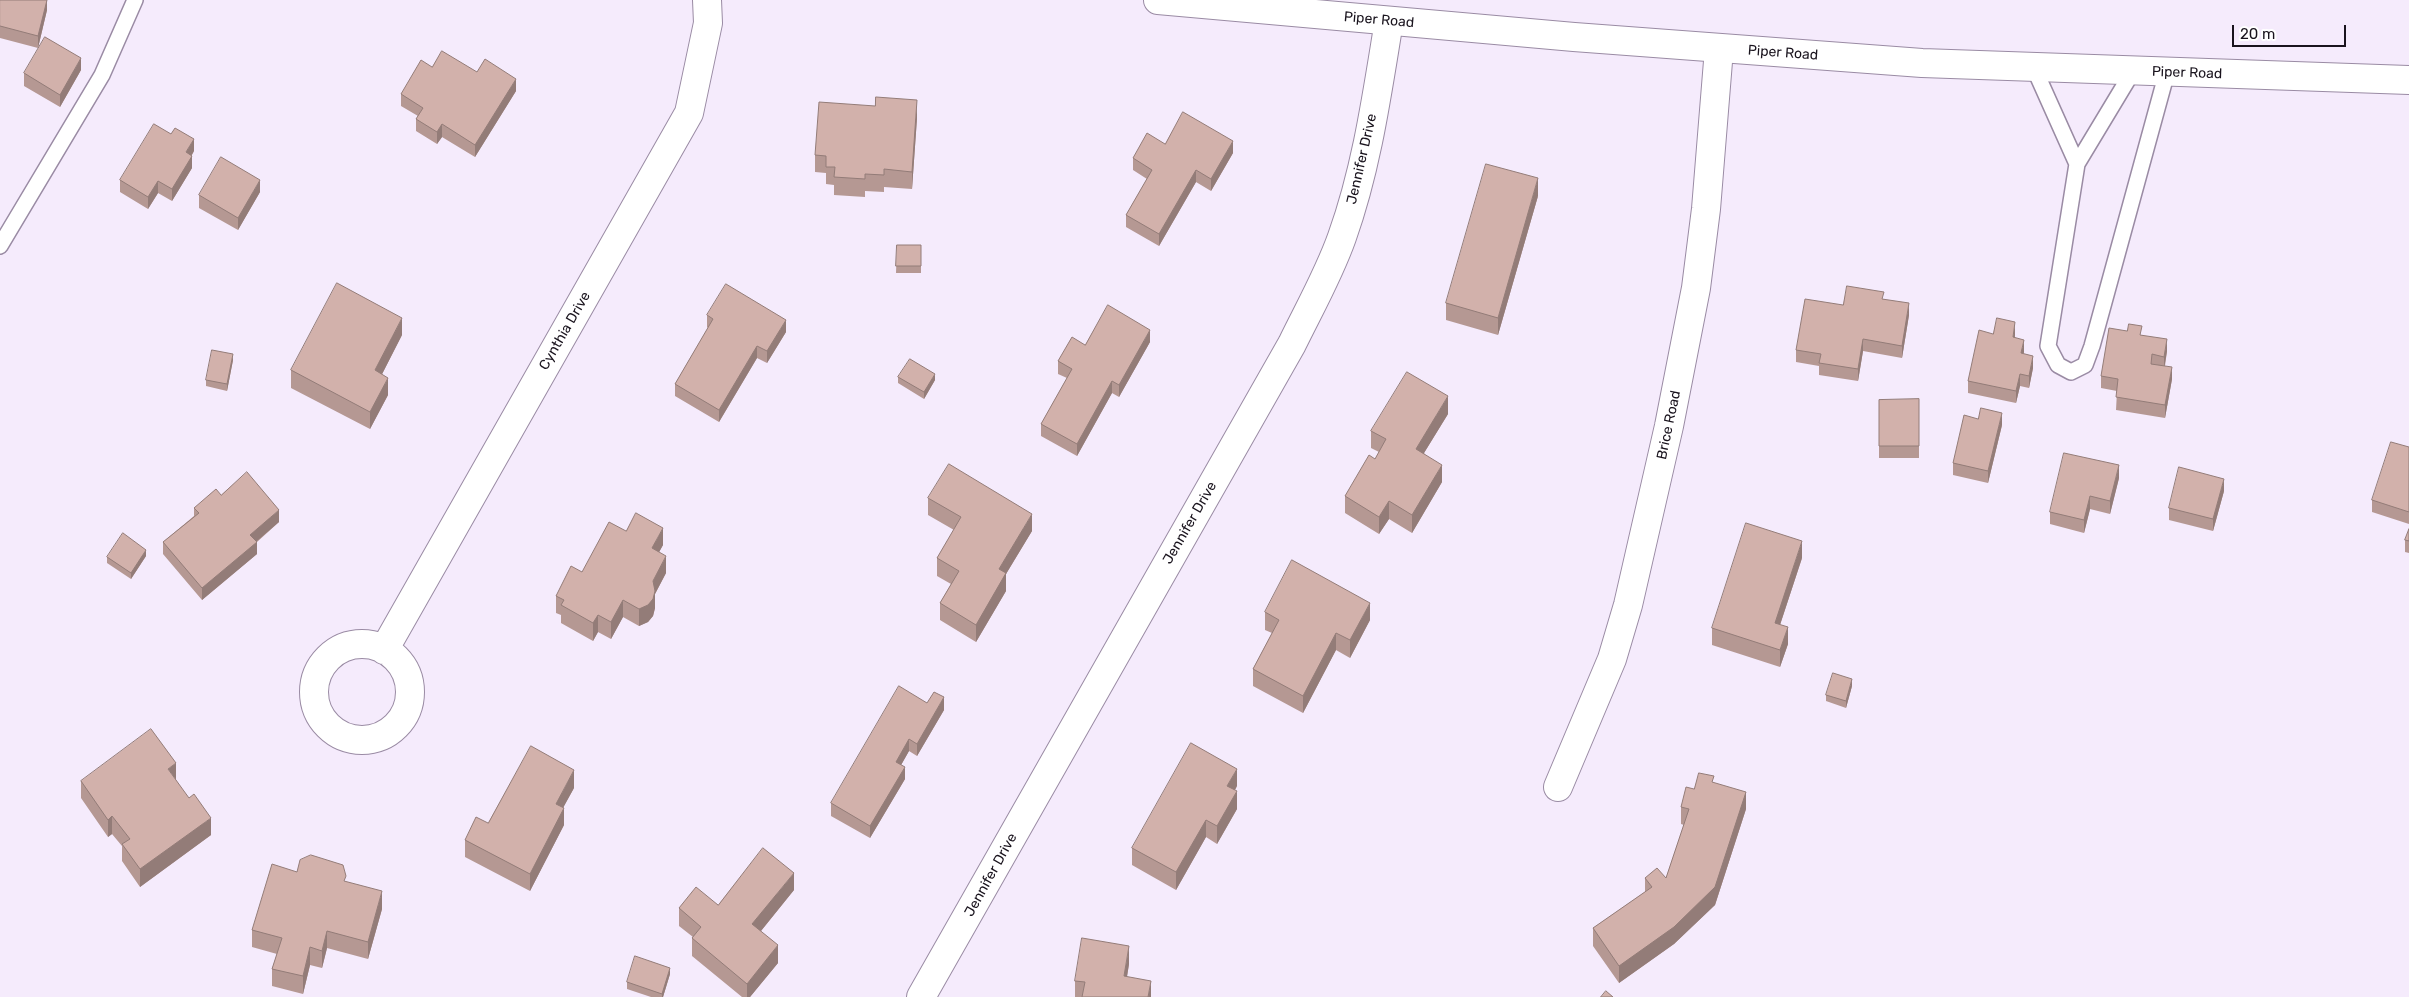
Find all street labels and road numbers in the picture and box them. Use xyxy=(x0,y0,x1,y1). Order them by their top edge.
street label: Piper Road xyxy=(1343,9,1415,31)
street label: Piper Road xyxy=(1747,42,1819,64)
street label: Piper Road xyxy=(2151,63,2223,83)
street label: Jennifer Drive xyxy=(1343,112,1381,206)
street label: Cynthia Drive xyxy=(536,289,594,373)
street label: Brice Road xyxy=(1653,389,1685,461)
street label: Jennifer Drive xyxy=(1160,479,1220,567)
street label: Jennifer Drive xyxy=(961,830,1021,920)

